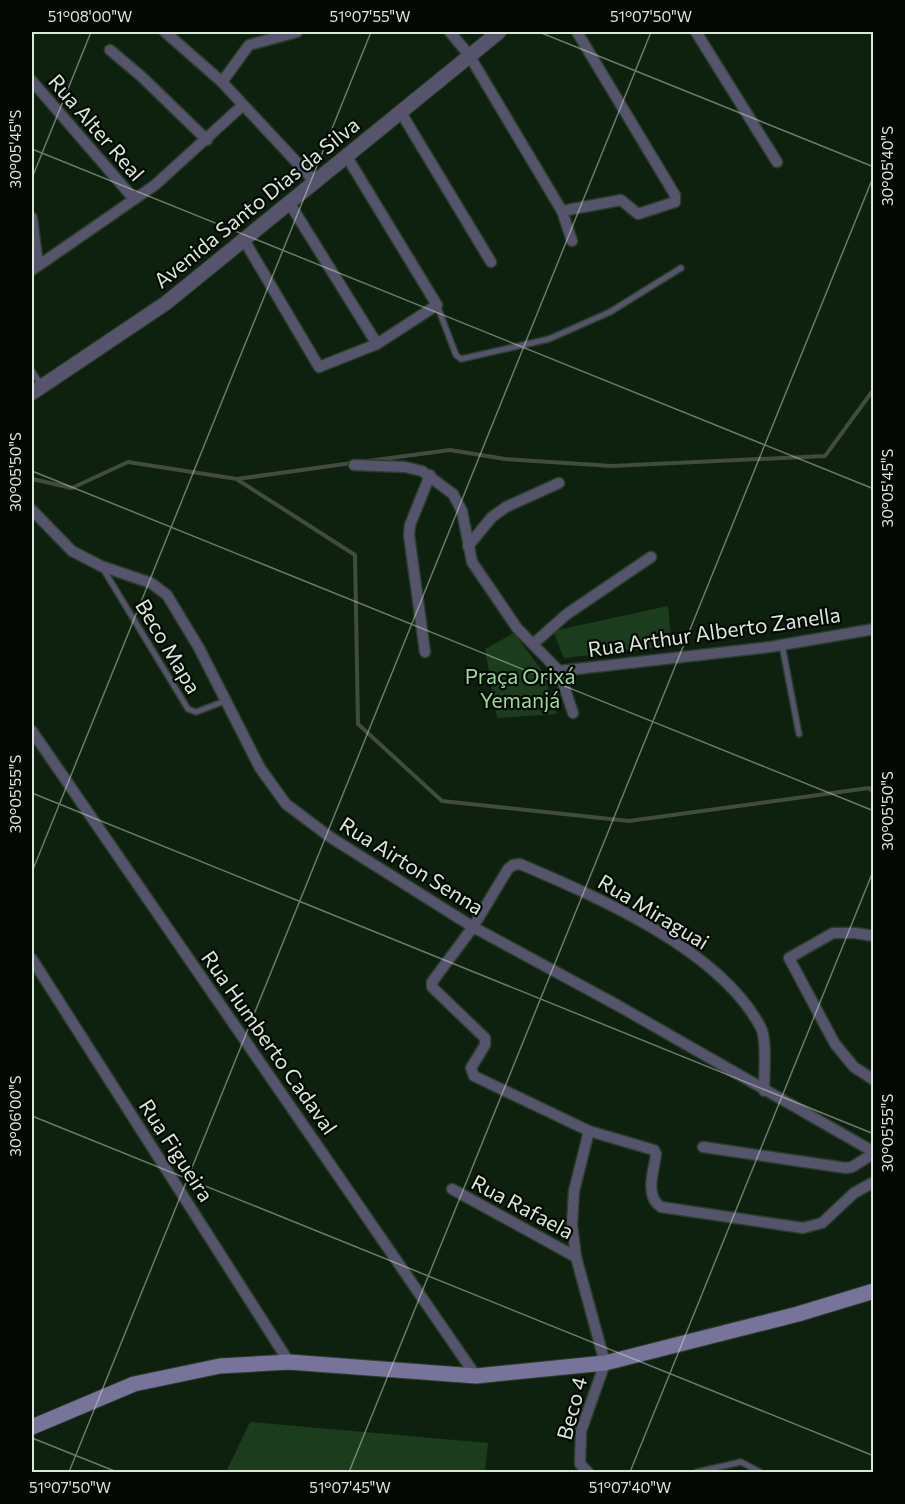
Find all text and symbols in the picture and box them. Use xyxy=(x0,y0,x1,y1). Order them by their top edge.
text: 51°08'00"W xyxy=(48,7,132,25)
text: 51°07'55"W xyxy=(330,7,411,25)
text: 51°07'50"W xyxy=(610,7,692,25)
street label: Rua Alter Real xyxy=(44,69,150,185)
text: 30°05'45"S xyxy=(6,109,24,188)
street label: Avenida Santo Dias da Silva xyxy=(148,111,364,293)
text: 30°05'40"S xyxy=(878,126,896,206)
text: 30°05'50"S xyxy=(6,432,24,512)
text: 30°05'45"S xyxy=(878,448,896,527)
street label: Beco Mapa xyxy=(131,594,207,698)
street label: Rua Arthur Alberto Zanella xyxy=(586,601,842,661)
park label: Praça Orixá Yemanjá xyxy=(465,663,575,712)
text: 30°05'55"S xyxy=(6,755,24,833)
text: 30°05'50"S xyxy=(878,771,896,851)
street label: Rua Airton Senna xyxy=(336,811,488,919)
street label: Rua Miraguai xyxy=(594,868,714,954)
street label: Rua Humberto Cadaval xyxy=(197,945,343,1139)
text: 30°06'00"S xyxy=(6,1075,24,1157)
street label: Rua Figueira xyxy=(135,1094,219,1206)
text: 30°05'55"S xyxy=(878,1094,896,1172)
street label: Rua Rafaela xyxy=(468,1169,578,1243)
street label: Beco 4 xyxy=(551,1373,591,1442)
text: 51°07'50"W xyxy=(29,1478,111,1496)
text: 51°07'45"W xyxy=(309,1478,391,1496)
text: 51°07'40"W xyxy=(589,1478,671,1496)

